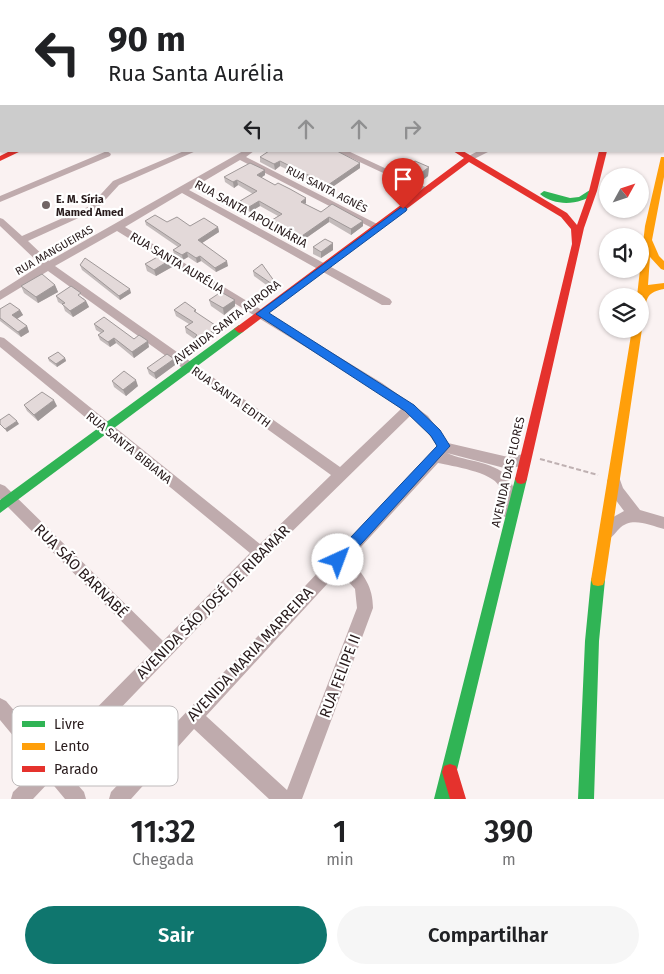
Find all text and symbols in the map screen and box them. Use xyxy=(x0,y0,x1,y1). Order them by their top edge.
text: 90 m xyxy=(108,18,186,60)
icon: left xyxy=(25,20,90,85)
text: Rua Santa Aurélia xyxy=(108,60,284,87)
icon: left xyxy=(239,115,267,143)
icon: ahead xyxy=(292,115,320,143)
icon: ahead xyxy=(345,115,373,143)
icon: right xyxy=(398,115,426,143)
pin xyxy=(382,158,424,209)
street label: RUA SANTA AGNÊS xyxy=(284,163,370,216)
icon: arrive xyxy=(389,165,417,193)
north arrow xyxy=(599,168,649,218)
map controls xyxy=(599,168,649,338)
street label: RUA SANTA APOLINÁRIA xyxy=(192,176,310,251)
place label: E. M. Síria Mamed Amed xyxy=(56,193,124,219)
marker: E. M. Síria Mamed Amed xyxy=(40,199,52,211)
street label: RUA MANGUEIRAS xyxy=(13,223,95,278)
button: sound xyxy=(599,228,649,278)
street label: RUA SANTA AURÉLIA xyxy=(128,229,227,297)
street label: AVENIDA SANTA AURORA xyxy=(171,277,283,367)
button: layers xyxy=(599,288,649,338)
street label: RUA SANTA EDITH xyxy=(189,364,273,430)
street label: RUA SANTA BIBIANA xyxy=(83,409,175,487)
street label: AVENIDA DAS FLORES xyxy=(488,415,528,529)
street label: RUA SÃO BARNABÉ xyxy=(30,520,132,622)
street label: AVENIDA SÃO JOSÉ DE RIBAMAR xyxy=(133,522,293,682)
position arrow xyxy=(311,533,363,585)
street label: AVENIDA MARIA MARREIRA xyxy=(183,583,317,725)
street label: RUA FELIPE II xyxy=(316,632,364,720)
legend xyxy=(12,706,178,786)
text: Livre xyxy=(54,716,84,733)
text: Lento xyxy=(54,738,89,755)
text: Parado xyxy=(54,761,98,778)
text: 11:32 xyxy=(131,814,196,850)
text: 1 xyxy=(333,814,347,850)
text: 390 xyxy=(484,814,533,850)
text: Chegada xyxy=(132,850,194,869)
text: min xyxy=(326,850,354,869)
text: m xyxy=(502,850,516,869)
button: Sair xyxy=(25,906,327,964)
button: Compartilhar xyxy=(337,906,639,964)

